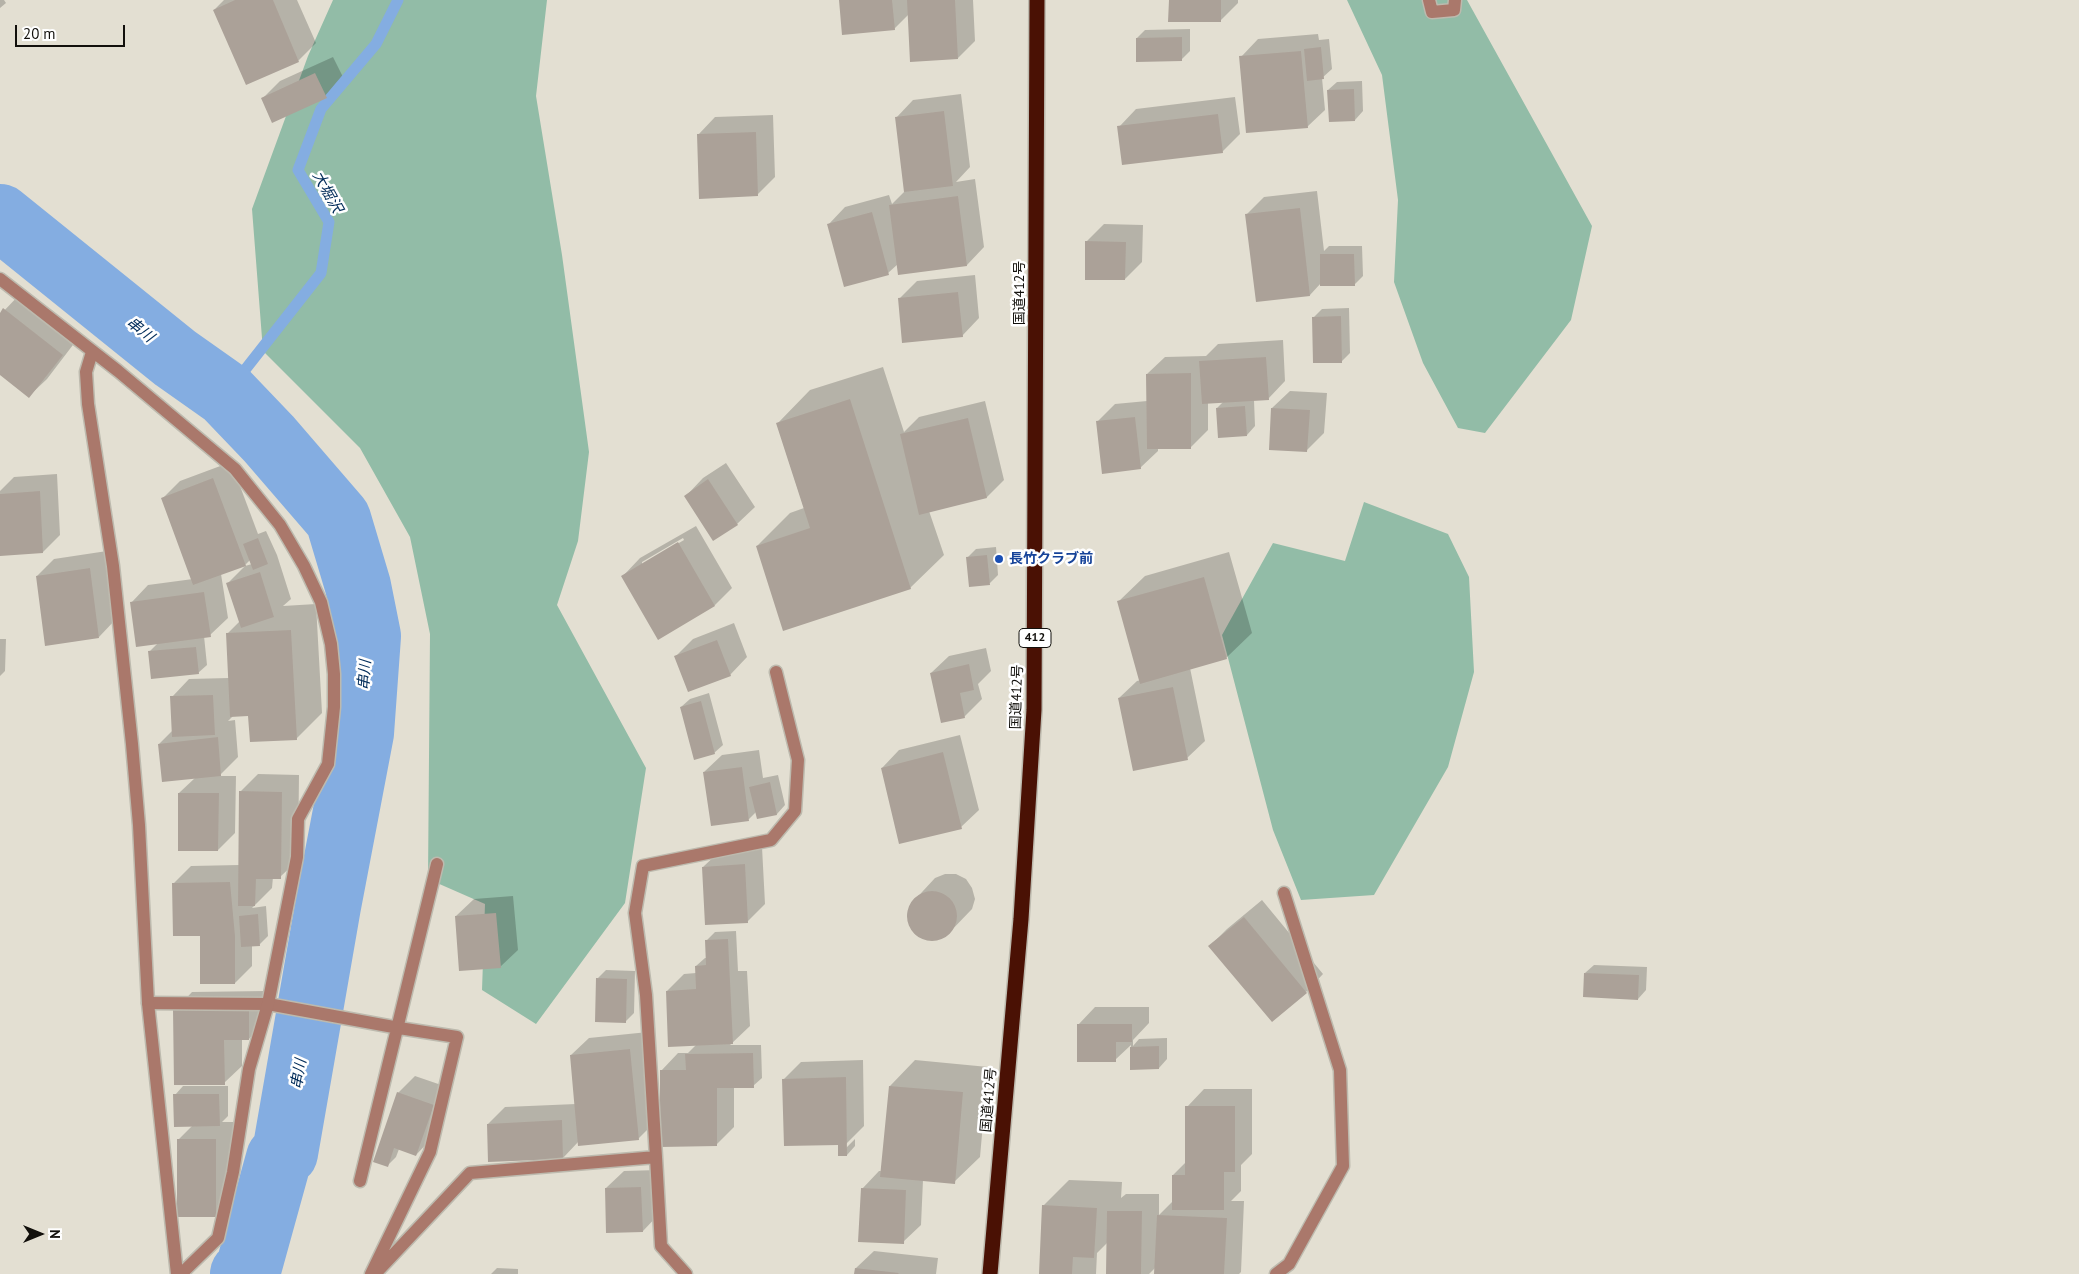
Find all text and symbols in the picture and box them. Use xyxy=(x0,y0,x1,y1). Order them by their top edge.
scale bar xyxy=(18,15,128,47)
text: 20 m xyxy=(23,24,56,43)
water label: 大堀沢 xyxy=(308,168,346,216)
street label: 国道412号 xyxy=(1012,261,1028,325)
water label: 串川 xyxy=(123,314,157,346)
place label: 長竹クラブ前 xyxy=(1009,551,1093,567)
marker: 長竹クラブ前 xyxy=(993,553,1005,565)
road number: 412 xyxy=(1019,628,1051,648)
water label: 串川 xyxy=(355,659,375,691)
street label: 国道412号 xyxy=(1007,664,1027,730)
water label: 串川 xyxy=(288,1058,310,1090)
street label: 国道412号 xyxy=(978,1067,1000,1133)
north arrow xyxy=(15,1209,65,1259)
text: N xyxy=(46,1229,64,1239)

